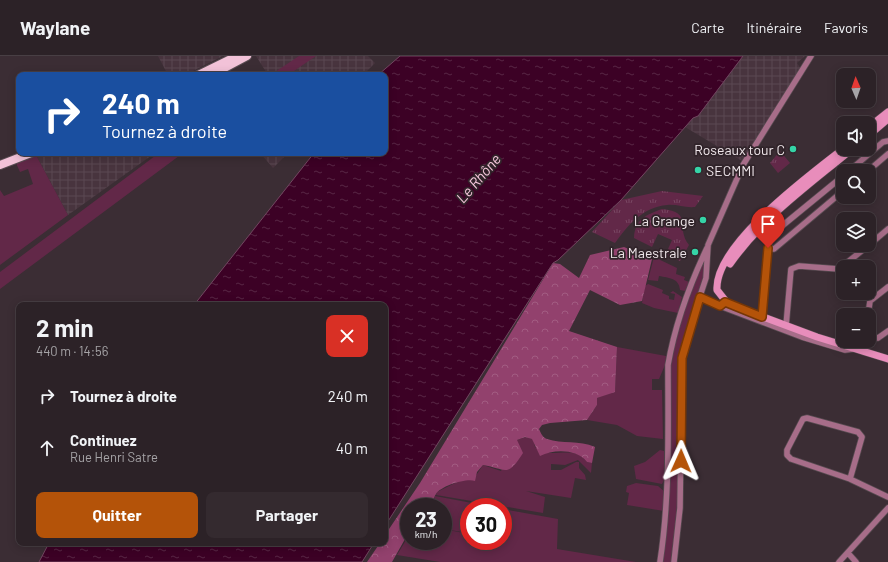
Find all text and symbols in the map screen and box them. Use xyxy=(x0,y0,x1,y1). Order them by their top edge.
text: Waylane xyxy=(20,16,90,39)
text: Carte xyxy=(691,19,724,36)
text: Itinéraire xyxy=(746,19,802,36)
text: Favoris xyxy=(824,19,868,36)
north arrow xyxy=(836,68,876,108)
map controls xyxy=(836,68,876,348)
text: 240 m xyxy=(102,86,180,120)
icon: right xyxy=(36,88,88,140)
button: sound xyxy=(836,116,876,156)
text: Tournez à droite xyxy=(102,120,227,142)
place label: Roseaux tour C xyxy=(694,141,785,158)
marker: Roseaux tour C xyxy=(788,144,798,154)
water label: Le Rhône xyxy=(452,150,504,206)
place label: SECMMI xyxy=(706,162,755,179)
button: search xyxy=(836,164,876,204)
marker: SECMMI xyxy=(693,165,703,175)
pin xyxy=(751,207,785,248)
place label: La Grange xyxy=(634,212,695,229)
button: layers xyxy=(836,212,876,252)
icon: arrive xyxy=(757,213,779,235)
marker: La Grange xyxy=(698,215,708,225)
place label: La Maestrale xyxy=(610,244,687,261)
marker: La Maestrale xyxy=(690,247,700,257)
button: + xyxy=(836,260,876,300)
button: − xyxy=(836,308,876,348)
text: 2 min xyxy=(36,313,94,342)
button: close xyxy=(326,315,368,357)
text: 440 m · 14:56 xyxy=(36,343,108,359)
icon: right xyxy=(36,385,58,407)
text: Tournez à droite xyxy=(70,387,177,405)
text: 240 m xyxy=(328,387,368,405)
text: Continuez xyxy=(70,431,137,449)
icon: ahead xyxy=(36,437,58,459)
text: 40 m xyxy=(336,439,368,457)
position arrow xyxy=(660,440,702,482)
text: Rue Henri Satre xyxy=(70,449,158,465)
button: Quitter xyxy=(36,492,198,538)
button: Partager xyxy=(206,492,368,538)
speed limit sign: 30 xyxy=(460,498,512,550)
text: 23 xyxy=(415,507,437,531)
text: km/h xyxy=(415,528,437,540)

